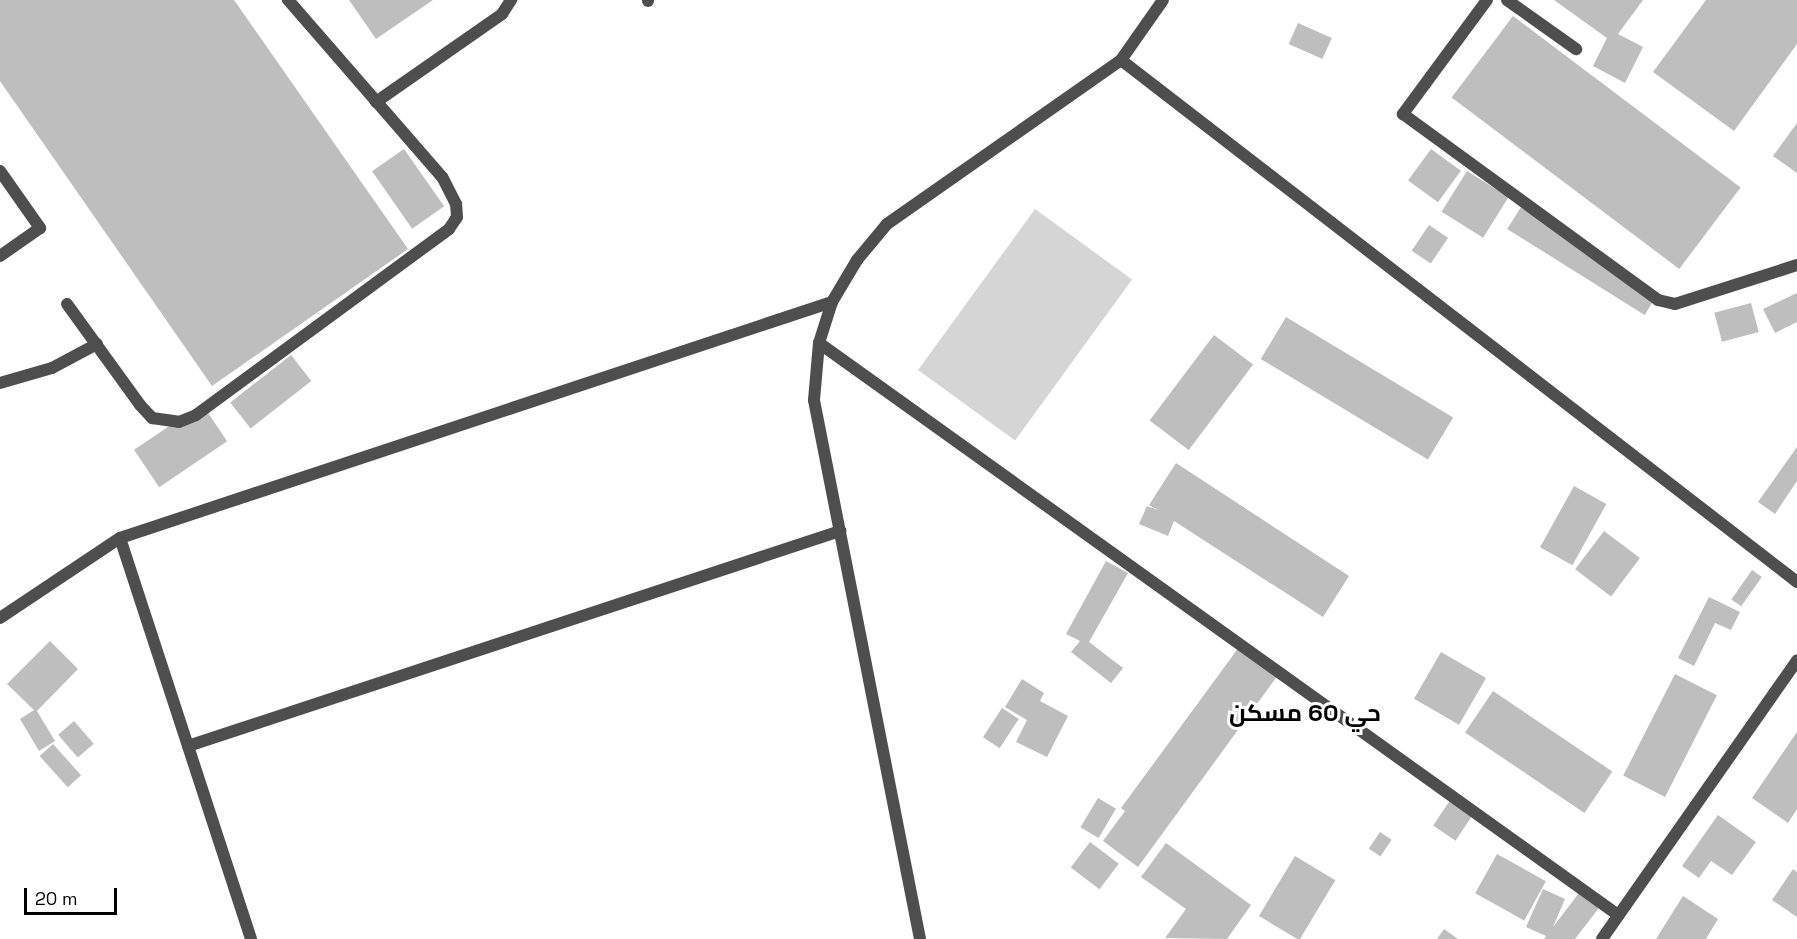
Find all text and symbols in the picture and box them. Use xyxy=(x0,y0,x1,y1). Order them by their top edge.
district label: حي 60 مسكن xyxy=(1229,699,1381,727)
scale bar xyxy=(27,876,120,914)
text: 20 m xyxy=(35,887,78,910)

